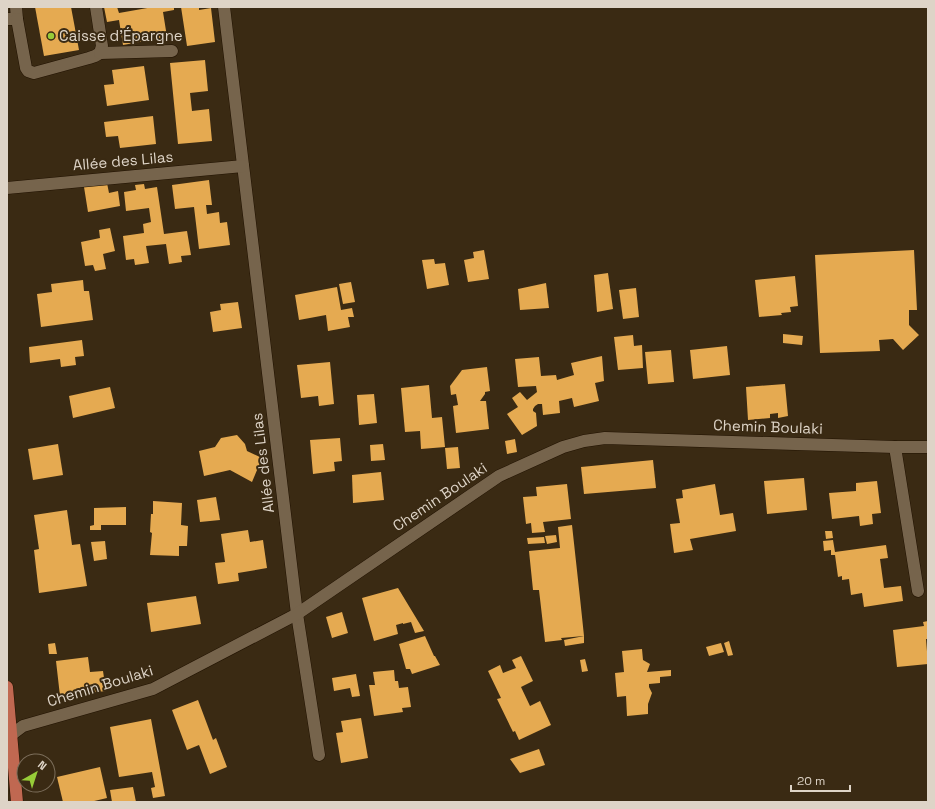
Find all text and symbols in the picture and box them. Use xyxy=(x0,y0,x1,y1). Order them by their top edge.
place label: Caisse d'Épargne xyxy=(59,26,183,45)
marker: Caisse d'Épargne xyxy=(46,31,56,41)
street label: Allée des Lilas xyxy=(72,147,174,174)
street label: Allée des Lilas xyxy=(247,412,278,514)
street label: Chemin Boulaki xyxy=(713,415,823,438)
street label: Chemin Boulaki xyxy=(389,458,491,535)
street label: Chemin Boulaki xyxy=(45,660,155,711)
north arrow xyxy=(16,753,56,793)
text: N xyxy=(35,757,50,773)
scale bar xyxy=(791,767,850,793)
text: 20 m xyxy=(797,773,825,789)

